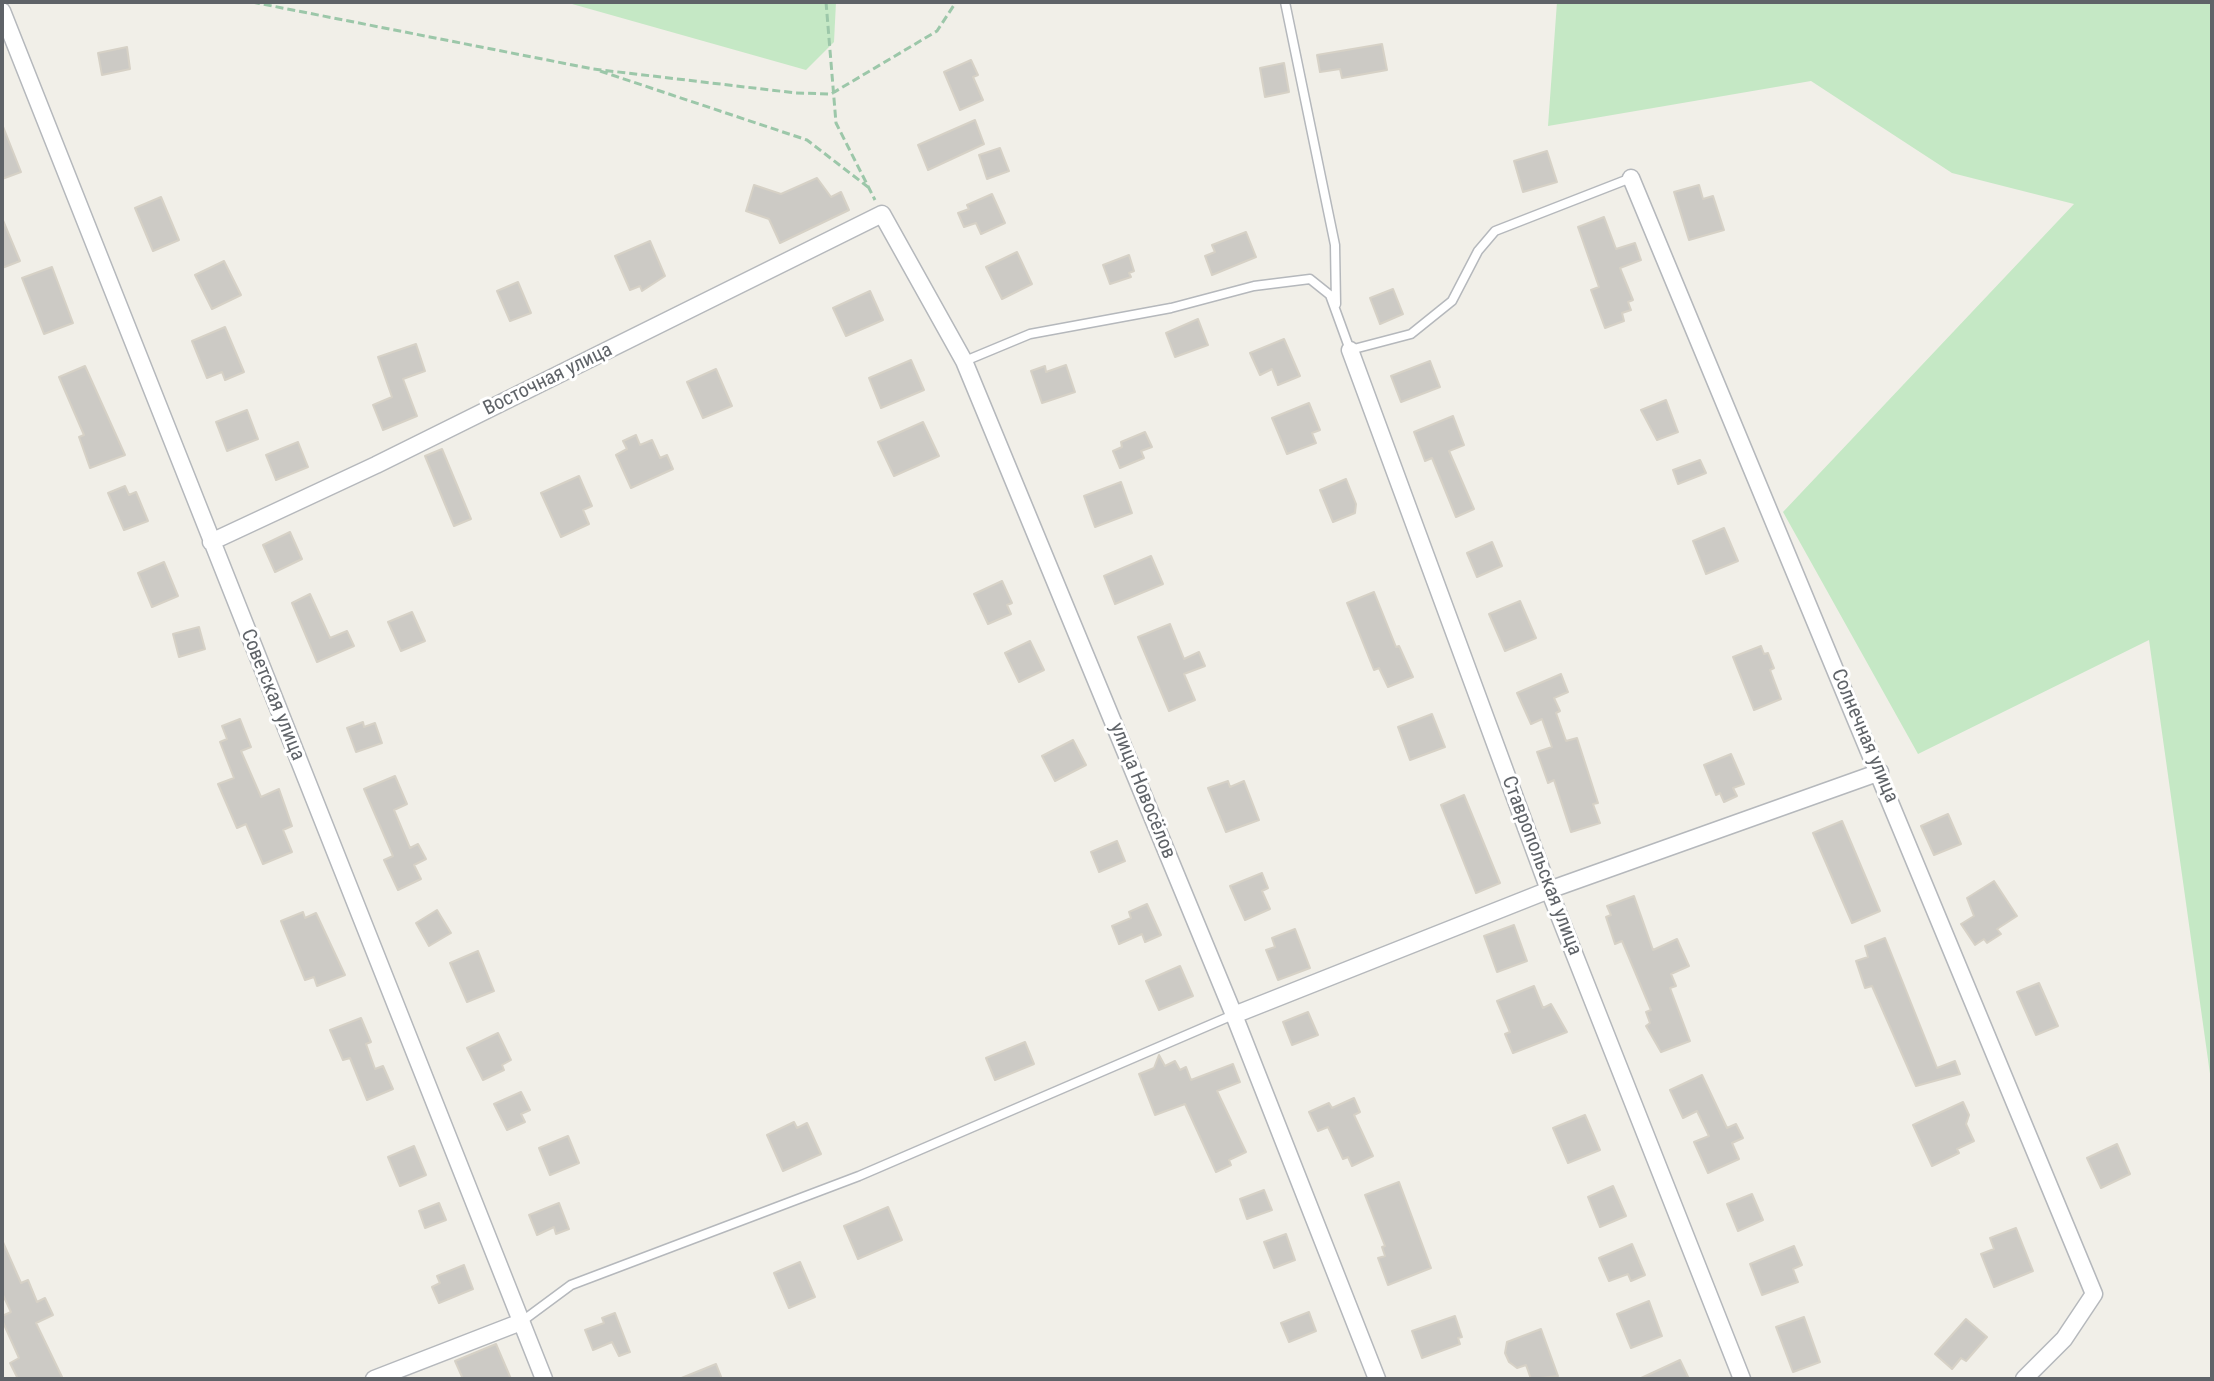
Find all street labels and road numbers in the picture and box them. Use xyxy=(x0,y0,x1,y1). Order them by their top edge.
street label: Восточная улица xyxy=(480,338,616,422)
street label: Советская улица xyxy=(235,626,309,764)
street label: Солнечная улица xyxy=(1825,666,1903,806)
street label: улица Новосёлов xyxy=(1104,720,1180,862)
street label: Ставропольская улица xyxy=(1496,773,1586,959)

